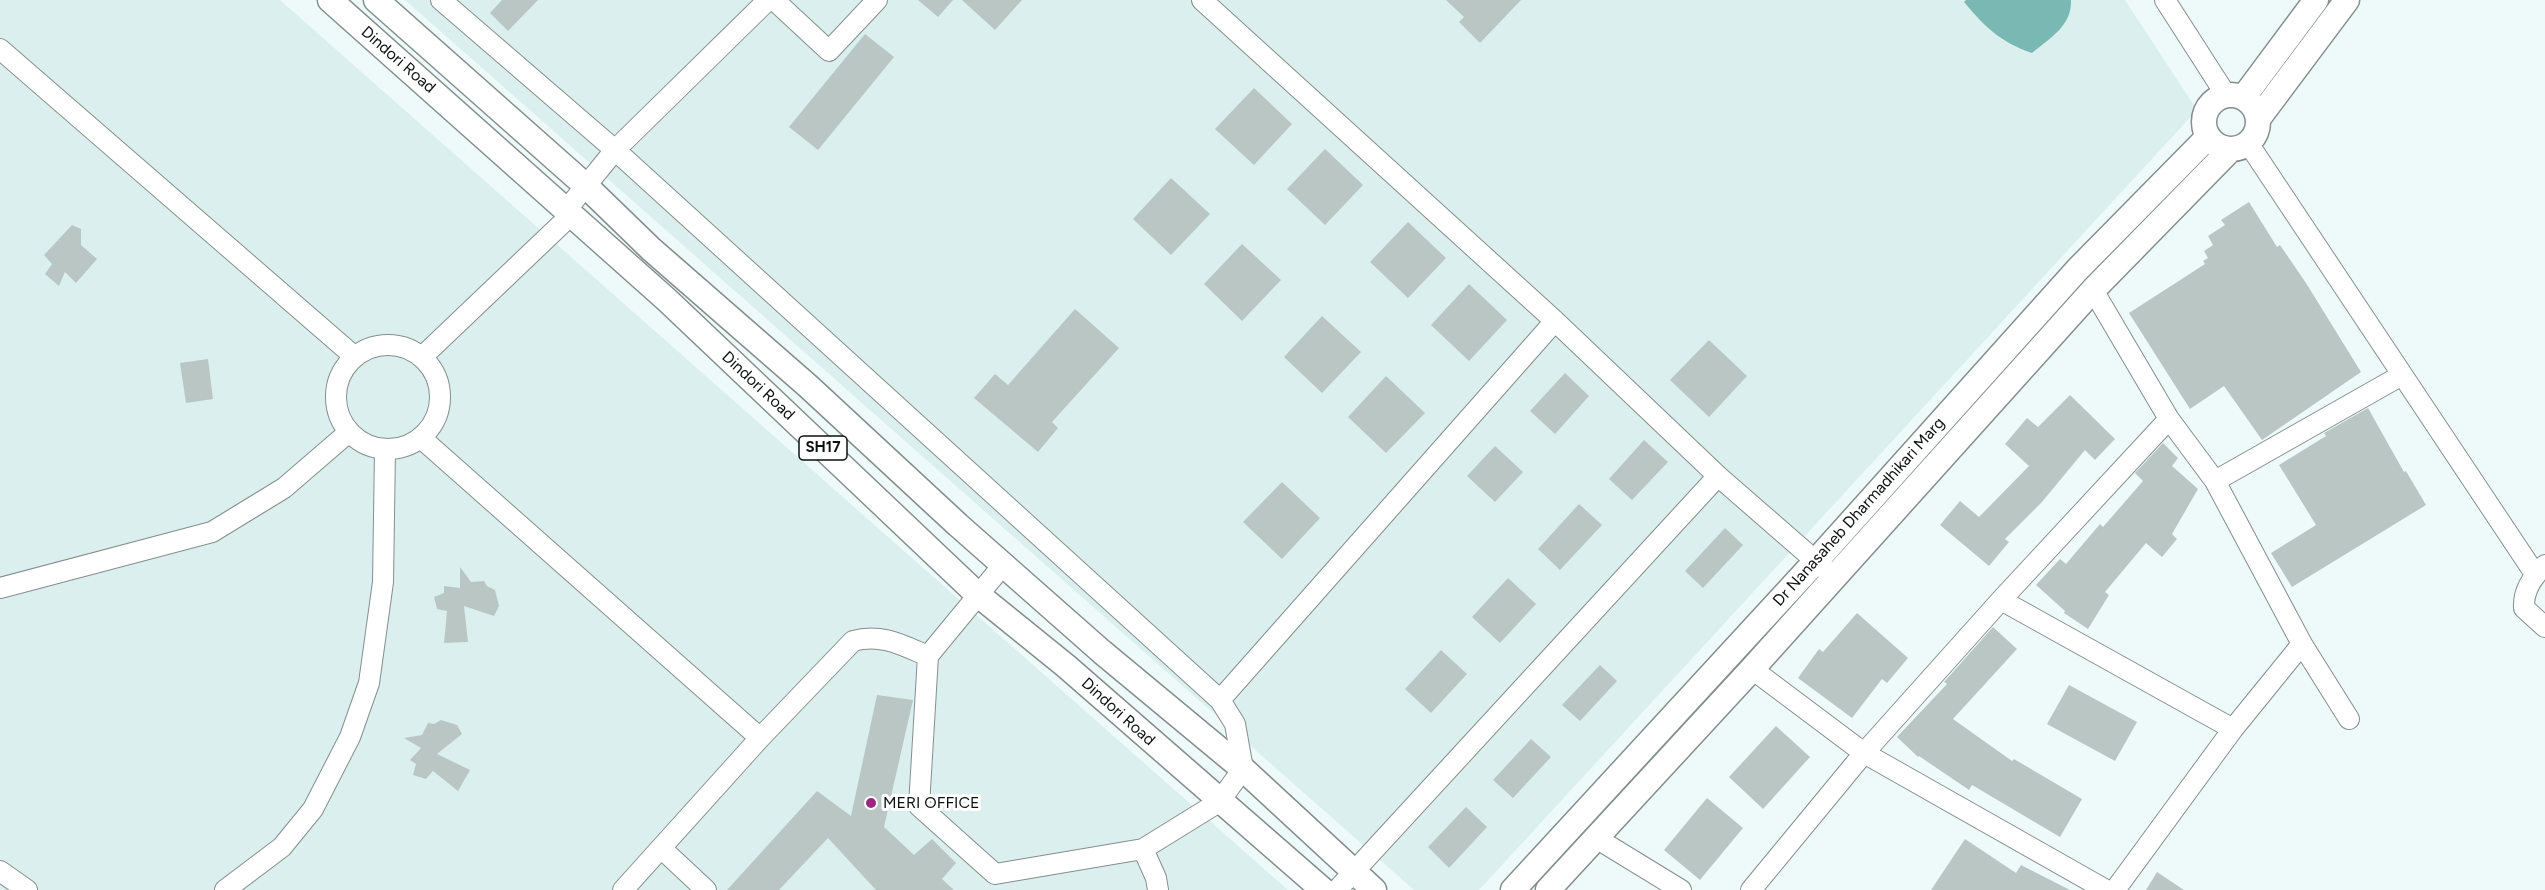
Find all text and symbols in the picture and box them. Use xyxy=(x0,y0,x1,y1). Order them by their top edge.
street label: Dindori Road xyxy=(357,23,439,97)
street label: Dindori Road xyxy=(718,348,798,424)
street label: Dr Nanasaheb Dharmadhikari Marg xyxy=(1769,414,1949,610)
road number: SH17 xyxy=(799,436,847,460)
street label: Dindori Road xyxy=(1077,674,1159,750)
place label: MERI OFFICE xyxy=(883,793,979,813)
marker: MERI OFFICE xyxy=(864,796,878,810)

